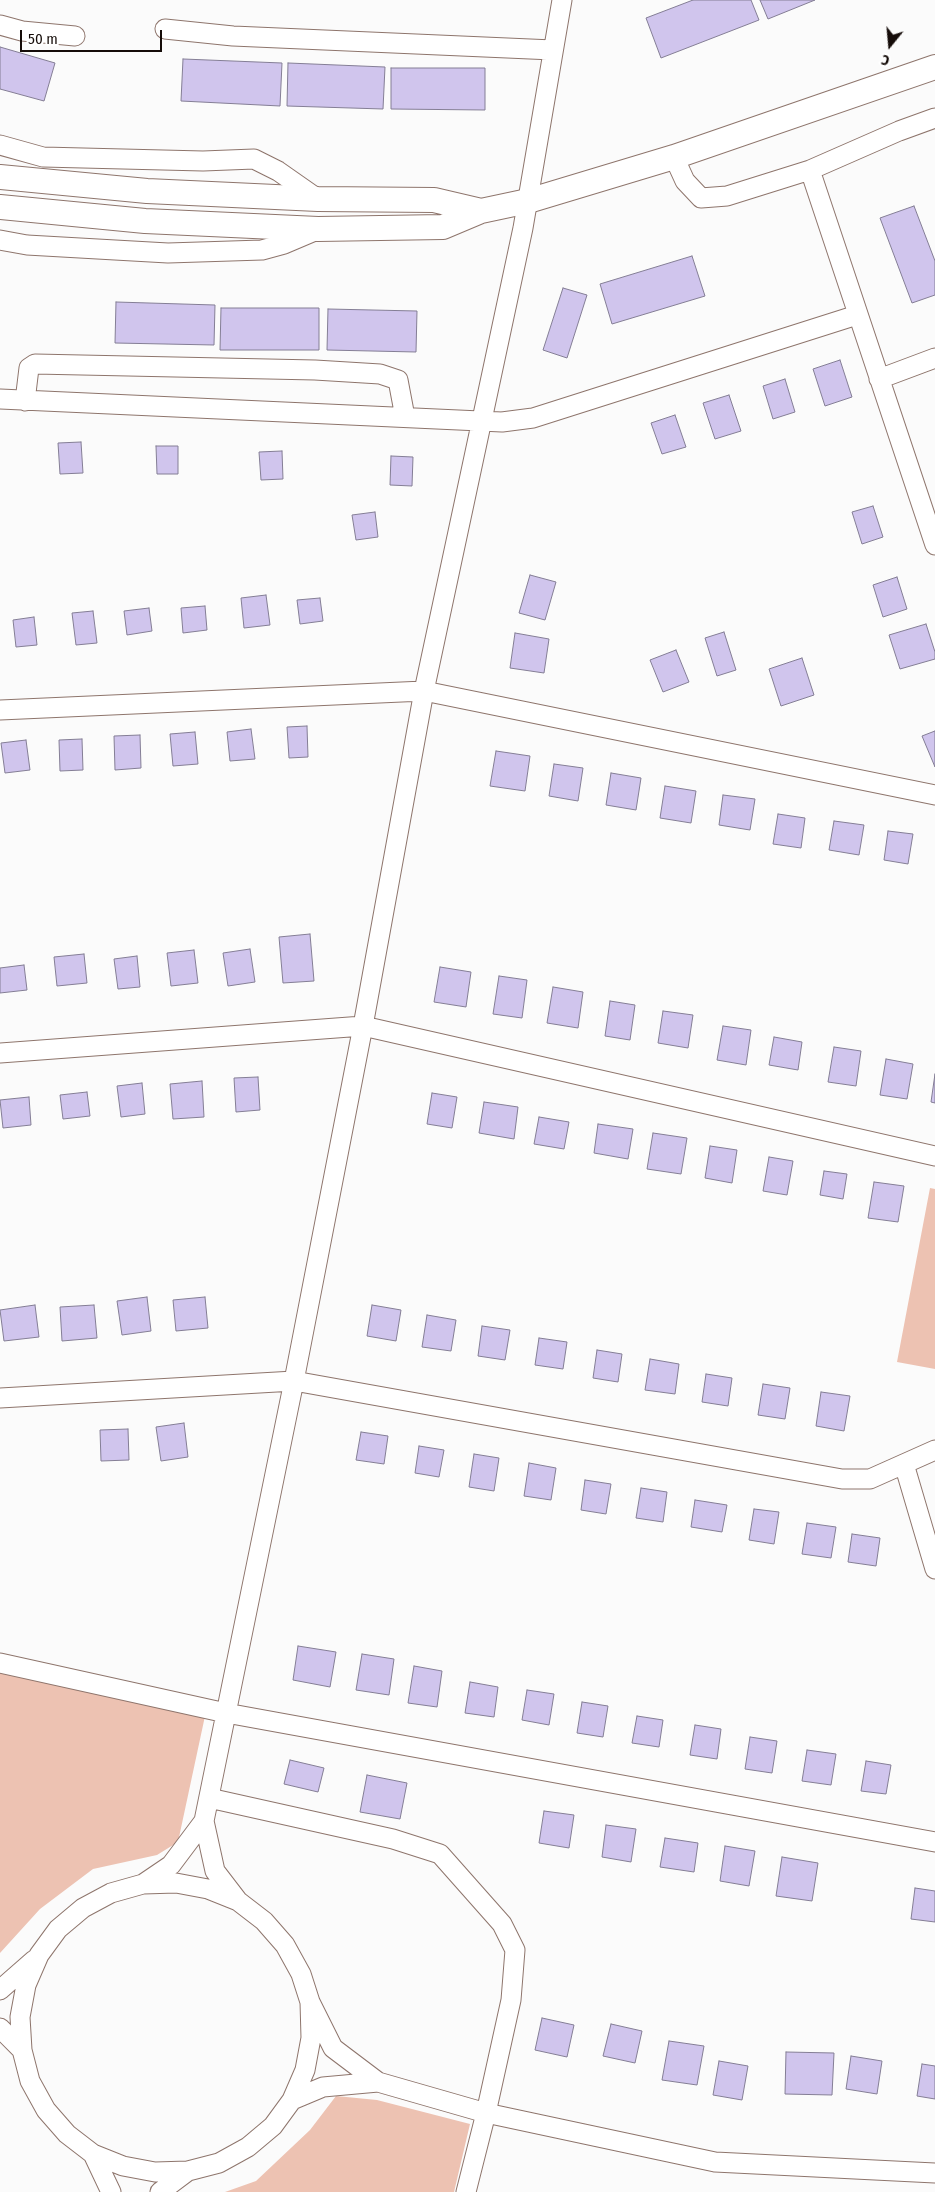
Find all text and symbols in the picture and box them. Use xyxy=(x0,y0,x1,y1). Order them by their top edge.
scale bar xyxy=(22,20,165,52)
north arrow xyxy=(865,20,915,70)
text: 50 m xyxy=(28,30,58,48)
text: С xyxy=(879,51,891,69)

